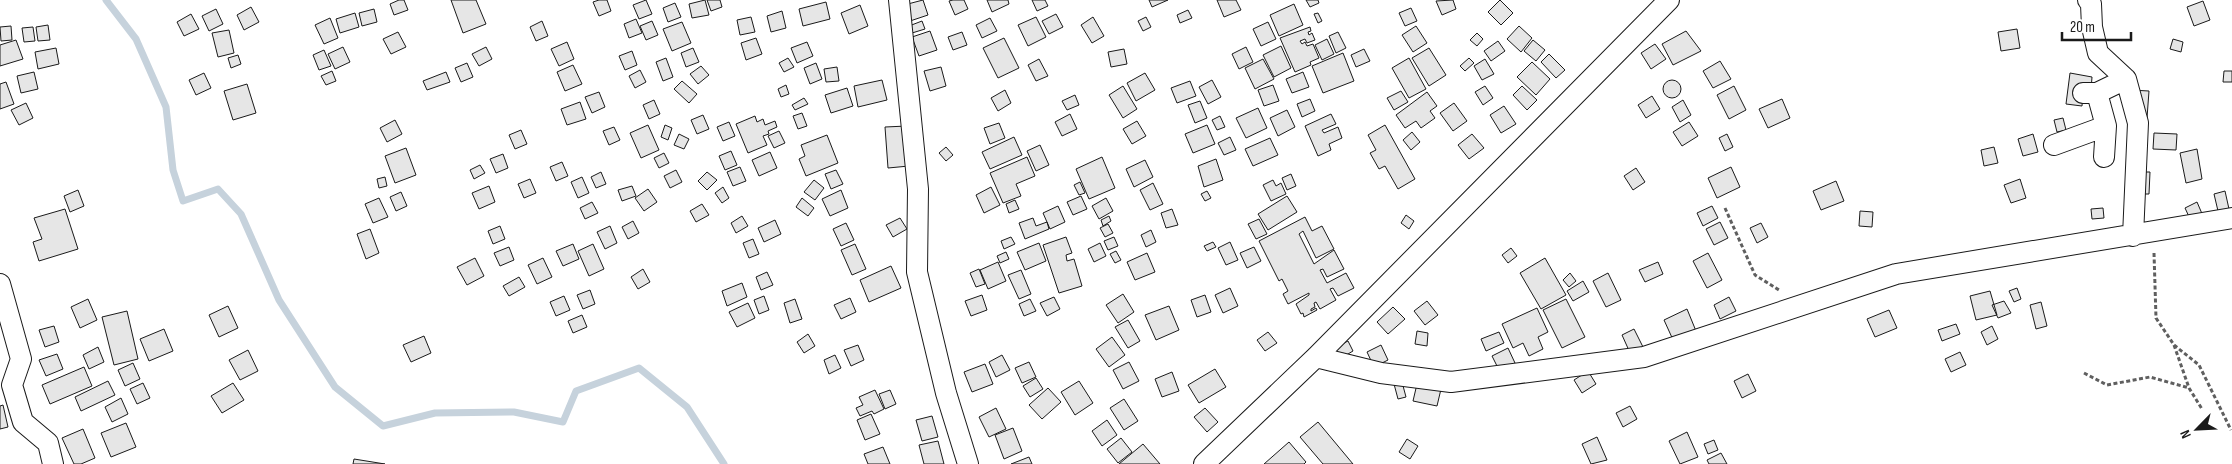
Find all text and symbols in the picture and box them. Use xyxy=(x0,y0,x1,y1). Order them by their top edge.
scale bar xyxy=(2062,10,2131,42)
text: 20 m xyxy=(2070,18,2095,37)
north arrow xyxy=(2172,404,2222,454)
text: N xyxy=(2176,427,2195,441)

